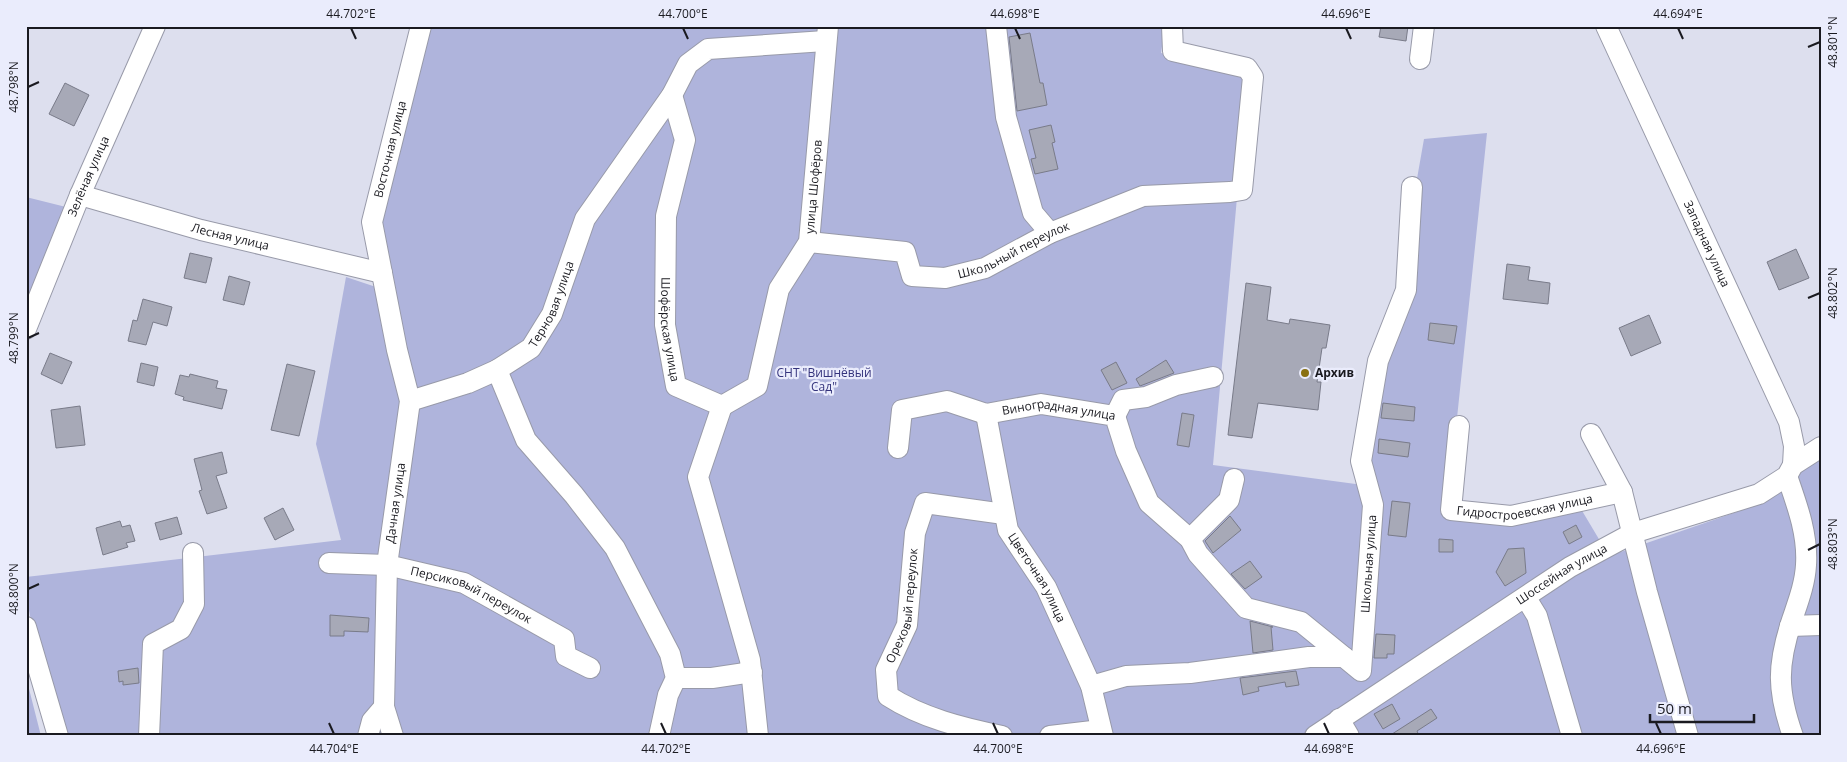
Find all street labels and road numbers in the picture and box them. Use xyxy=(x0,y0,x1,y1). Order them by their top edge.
street label: Восточная улица xyxy=(369,99,410,200)
street label: Зелёная улица xyxy=(63,133,113,219)
street label: улица Шофёров xyxy=(801,139,826,234)
street label: Западная улица xyxy=(1680,198,1734,290)
street label: Школьный переулок xyxy=(956,217,1073,283)
street label: Лесная улица xyxy=(189,219,271,254)
street label: Терновая улица xyxy=(524,258,578,350)
street label: Шофёрская улица xyxy=(657,277,684,383)
street label: Виноградная улица xyxy=(1000,395,1117,424)
street label: Дачная улица xyxy=(381,462,409,544)
street label: Гидростроевская улица xyxy=(1456,490,1594,524)
street label: Школьная улица xyxy=(1356,514,1380,614)
street label: Цветочная улица xyxy=(1004,529,1070,625)
street label: Шоссейная улица xyxy=(1512,540,1610,609)
street label: Ореховый переулок xyxy=(881,547,922,666)
street label: Персиковый переулок xyxy=(409,562,536,628)

